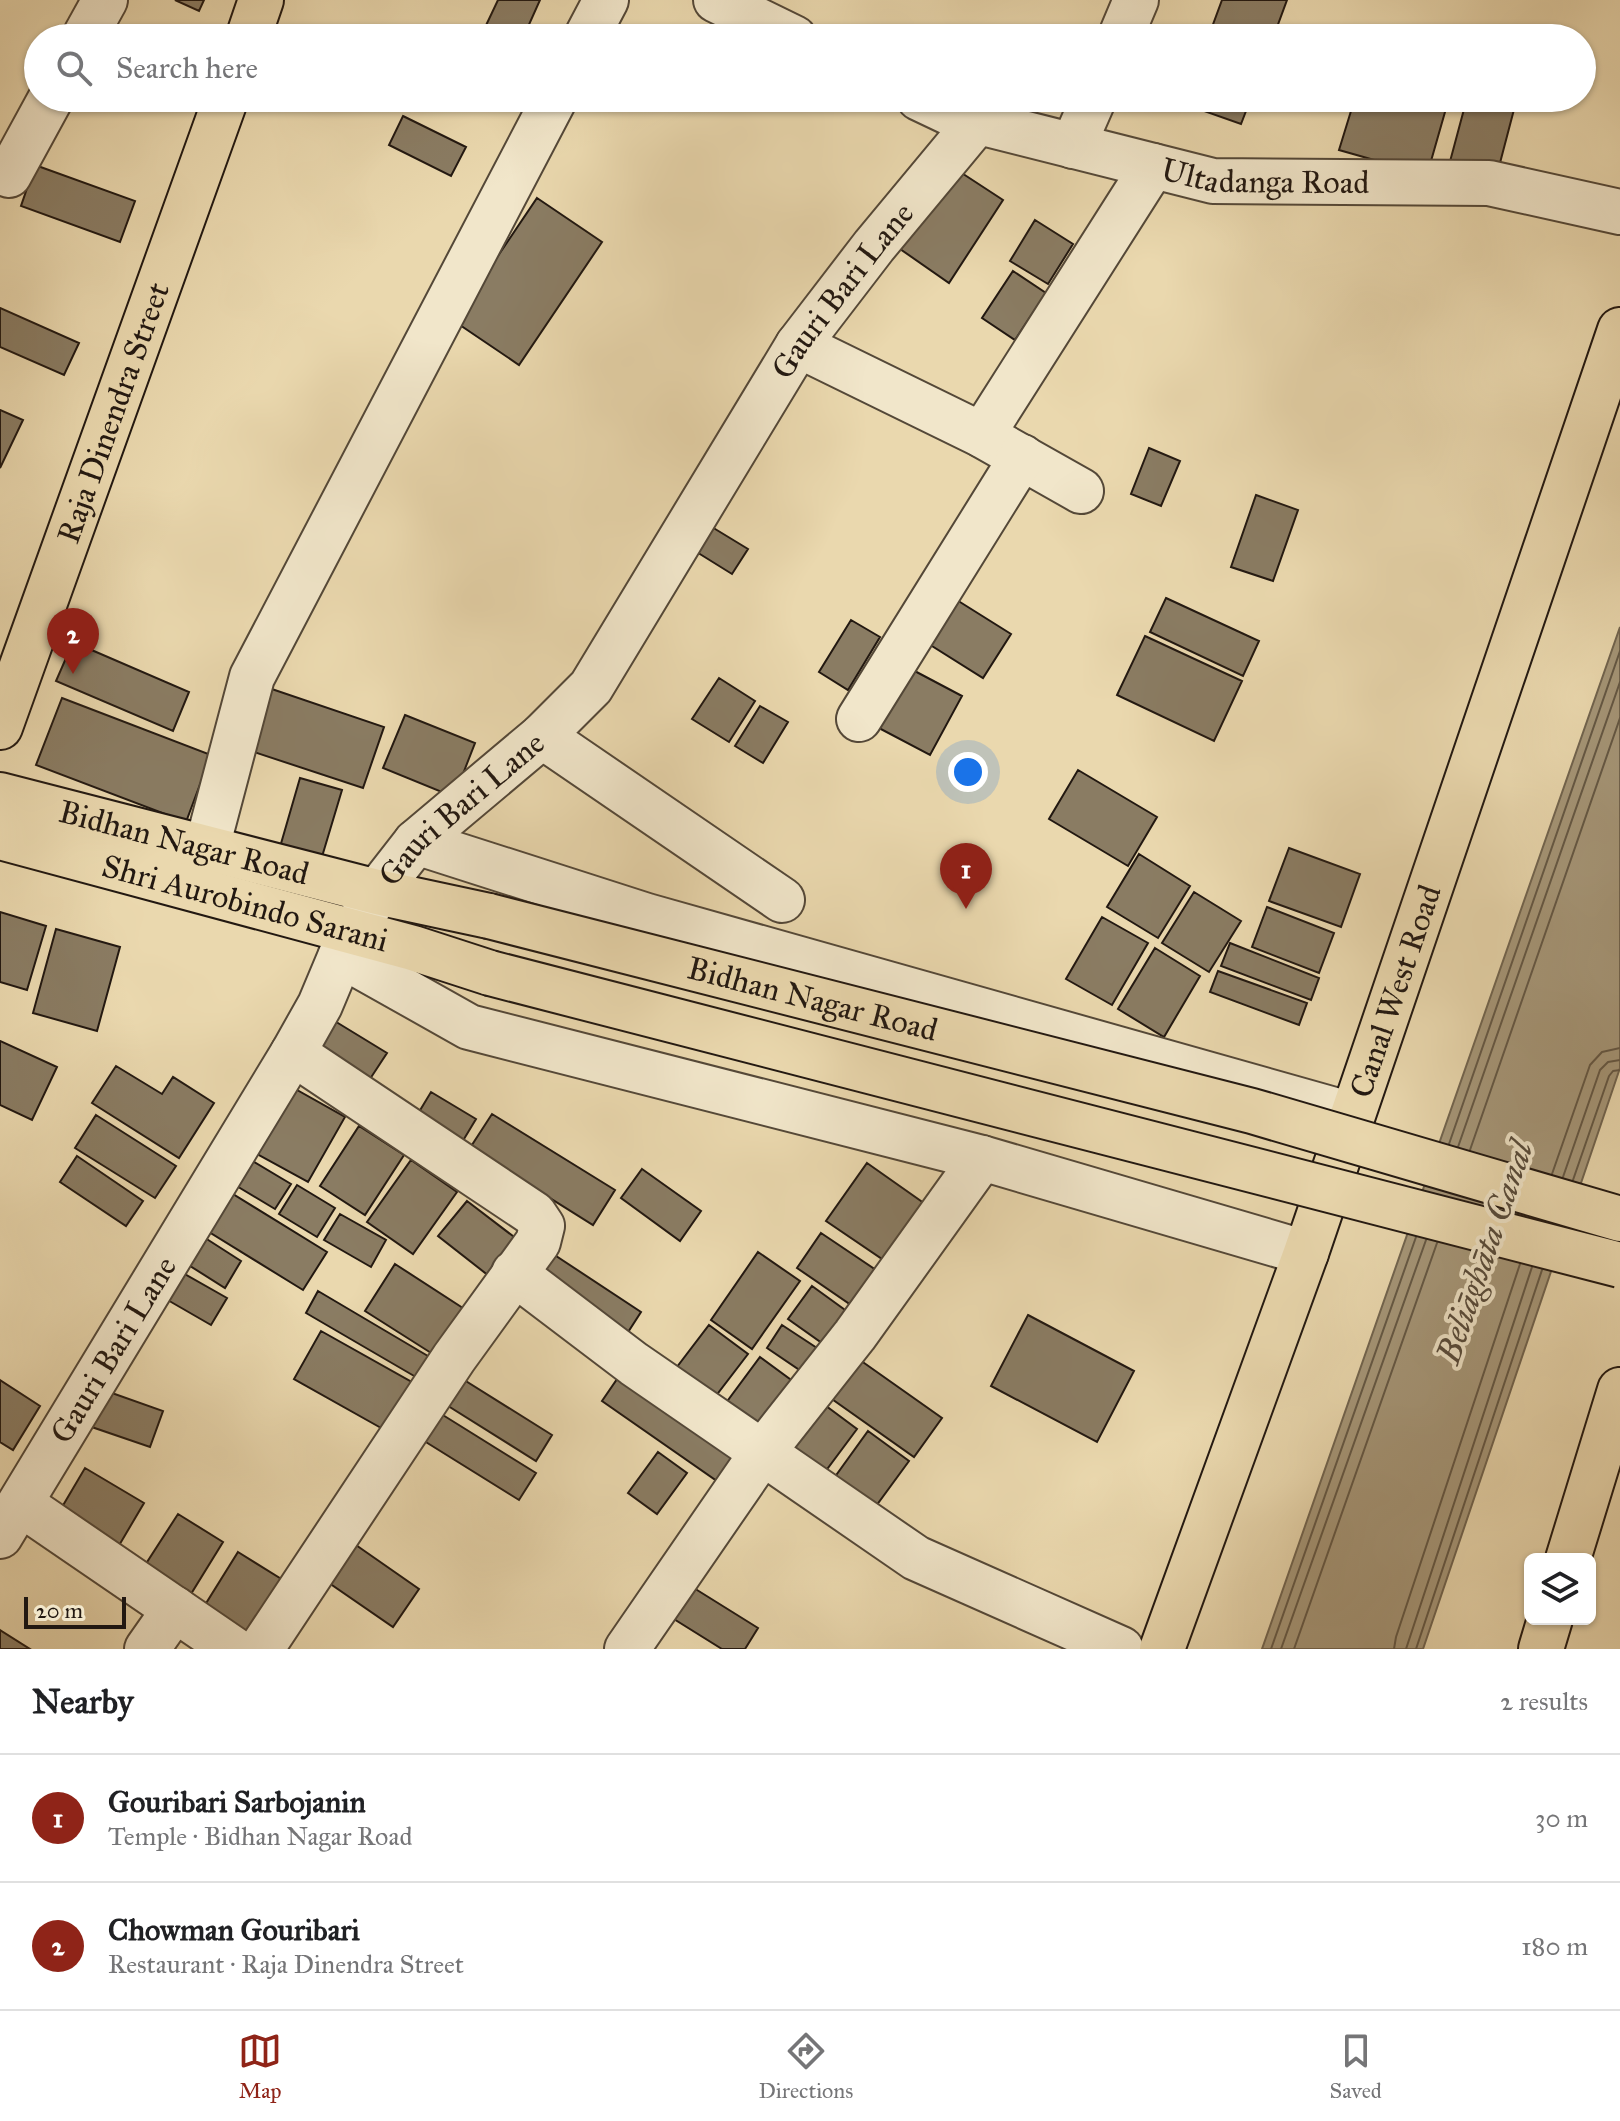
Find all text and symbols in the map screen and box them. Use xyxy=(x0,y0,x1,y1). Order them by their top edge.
search box xyxy=(24,24,1596,112)
icon: search xyxy=(52,46,96,90)
text: Search here xyxy=(116,50,258,86)
street label: Ultadanga Road xyxy=(1157,150,1369,202)
street label: Gauri Bari Lane xyxy=(763,194,922,386)
street label: Raja Dinendra Street xyxy=(49,277,178,548)
pin: 2 xyxy=(47,608,99,674)
street label: Gauri Bari Lane xyxy=(370,723,553,894)
your location xyxy=(948,752,988,792)
street label: Bidhan Nagar Road xyxy=(55,792,313,894)
pin: 1 xyxy=(940,843,992,909)
street label: Shri Aurobindo Sarani xyxy=(98,846,393,961)
street label: Canal West Road xyxy=(1341,880,1450,1103)
street label: Bidhan Nagar Road xyxy=(683,949,942,1050)
water label: Beliāghāta Canal xyxy=(1427,1133,1543,1371)
street label: Gauri Bari Lane xyxy=(42,1249,185,1451)
map controls xyxy=(1524,1553,1596,1625)
button: layers xyxy=(1524,1553,1596,1625)
scale bar xyxy=(24,1593,126,1629)
text: 20 m xyxy=(36,1597,83,1624)
text: Nearby xyxy=(32,1681,134,1722)
text: 2 results xyxy=(1500,1685,1588,1717)
text: Gouribari Sarbojanin xyxy=(108,1784,366,1820)
text: 1 xyxy=(53,1802,63,1834)
text: 30 m xyxy=(1535,1802,1588,1834)
text: Temple · Bidhan Nagar Road xyxy=(108,1820,412,1852)
text: Chowman Gouribari xyxy=(108,1912,360,1948)
text: 2 xyxy=(52,1930,64,1962)
text: 180 m xyxy=(1521,1930,1588,1962)
text: Restaurant · Raja Dinendra Street xyxy=(108,1948,464,1980)
tab: Map xyxy=(238,2029,282,2104)
tab: Directions xyxy=(758,2029,853,2104)
tab: Saved xyxy=(1330,2029,1382,2104)

